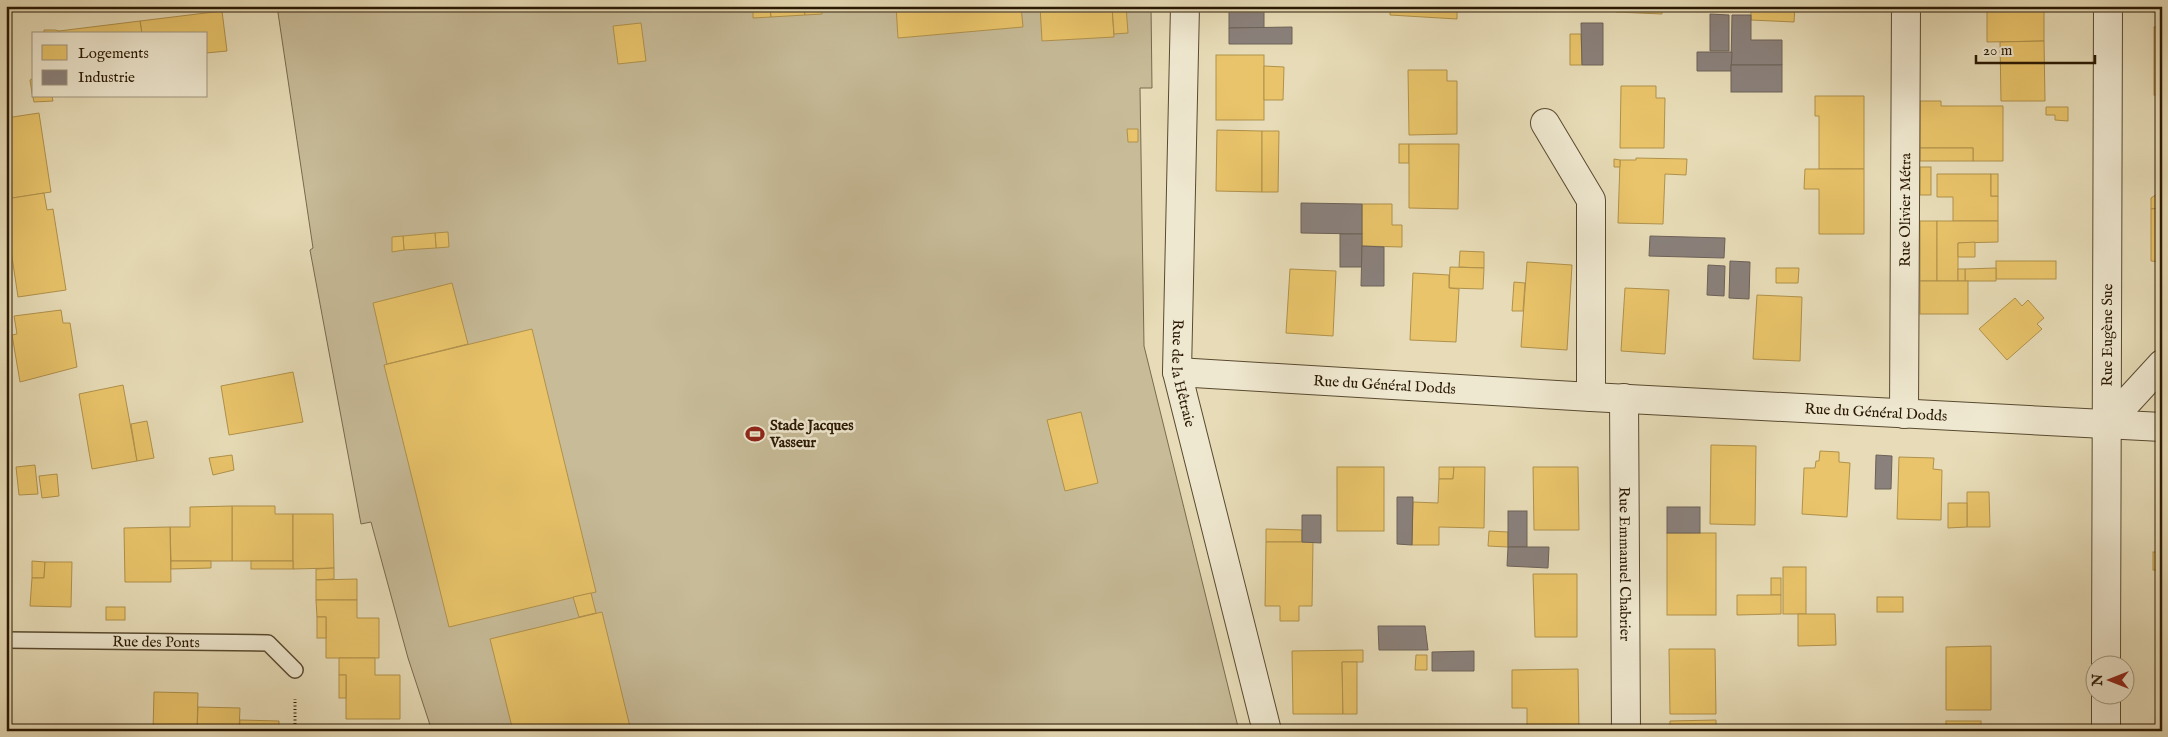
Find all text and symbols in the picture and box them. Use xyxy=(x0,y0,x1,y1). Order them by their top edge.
legend xyxy=(32,32,208,98)
scale bar xyxy=(1976,32,2094,64)
text: 20 m xyxy=(1983,41,2013,60)
text: Logements xyxy=(78,44,149,63)
text: Industrie xyxy=(78,68,135,87)
street label: Rue Olivier Métra xyxy=(1895,152,1915,267)
street label: Rue Eugène Sue xyxy=(2097,283,2117,387)
street label: Rue de la Hêtraie xyxy=(1168,319,1200,429)
street label: Rue du Général Dodds xyxy=(1313,371,1457,398)
street label: Rue du Général Dodds xyxy=(1804,399,1948,425)
place label: Stade Jacques Vasseur xyxy=(769,416,854,452)
sports icon: Stade Jacques Vasseur xyxy=(744,423,766,445)
street label: Rue Emmanuel Chabrier xyxy=(1615,487,1635,642)
street label: Rue des Ponts xyxy=(112,632,200,652)
north arrow xyxy=(2086,654,2136,704)
text: N xyxy=(2089,674,2107,687)

